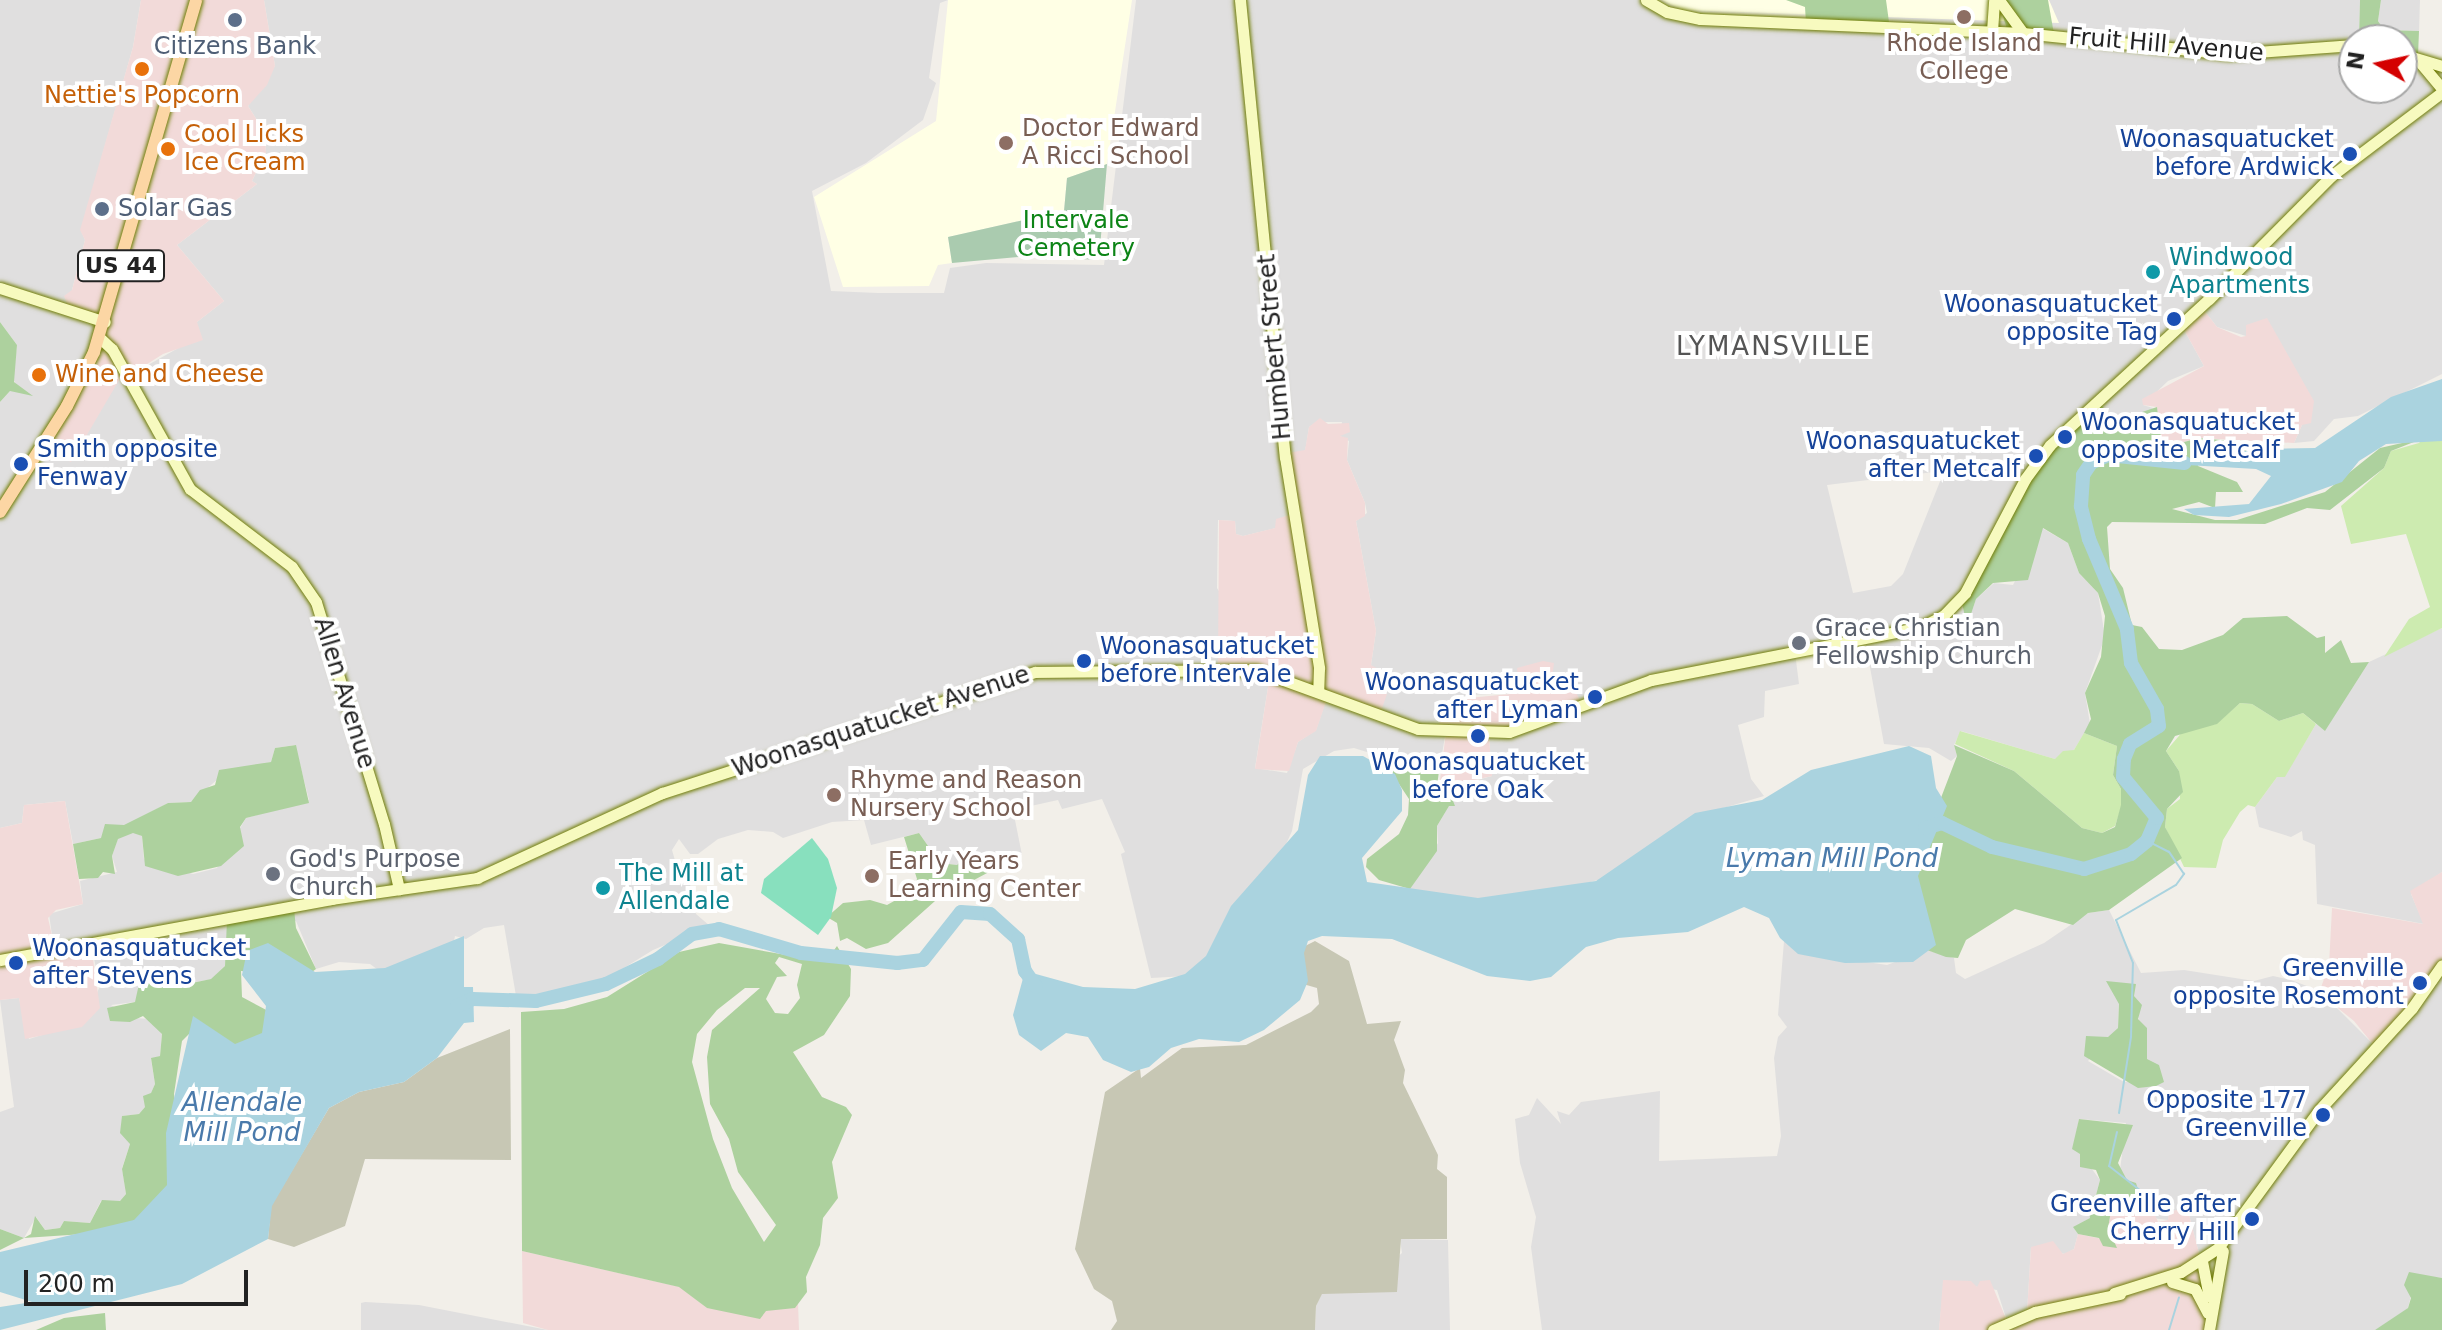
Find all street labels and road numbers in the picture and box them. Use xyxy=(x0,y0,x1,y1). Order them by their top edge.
street label: Fruit Hill Avenue xyxy=(2067,22,2265,68)
road number: US 44 xyxy=(77,248,165,284)
street label: Humbert Street xyxy=(1253,253,1297,441)
street label: Allen Avenue xyxy=(307,614,381,772)
street label: Woonasquatucket Avenue xyxy=(729,660,1033,784)

